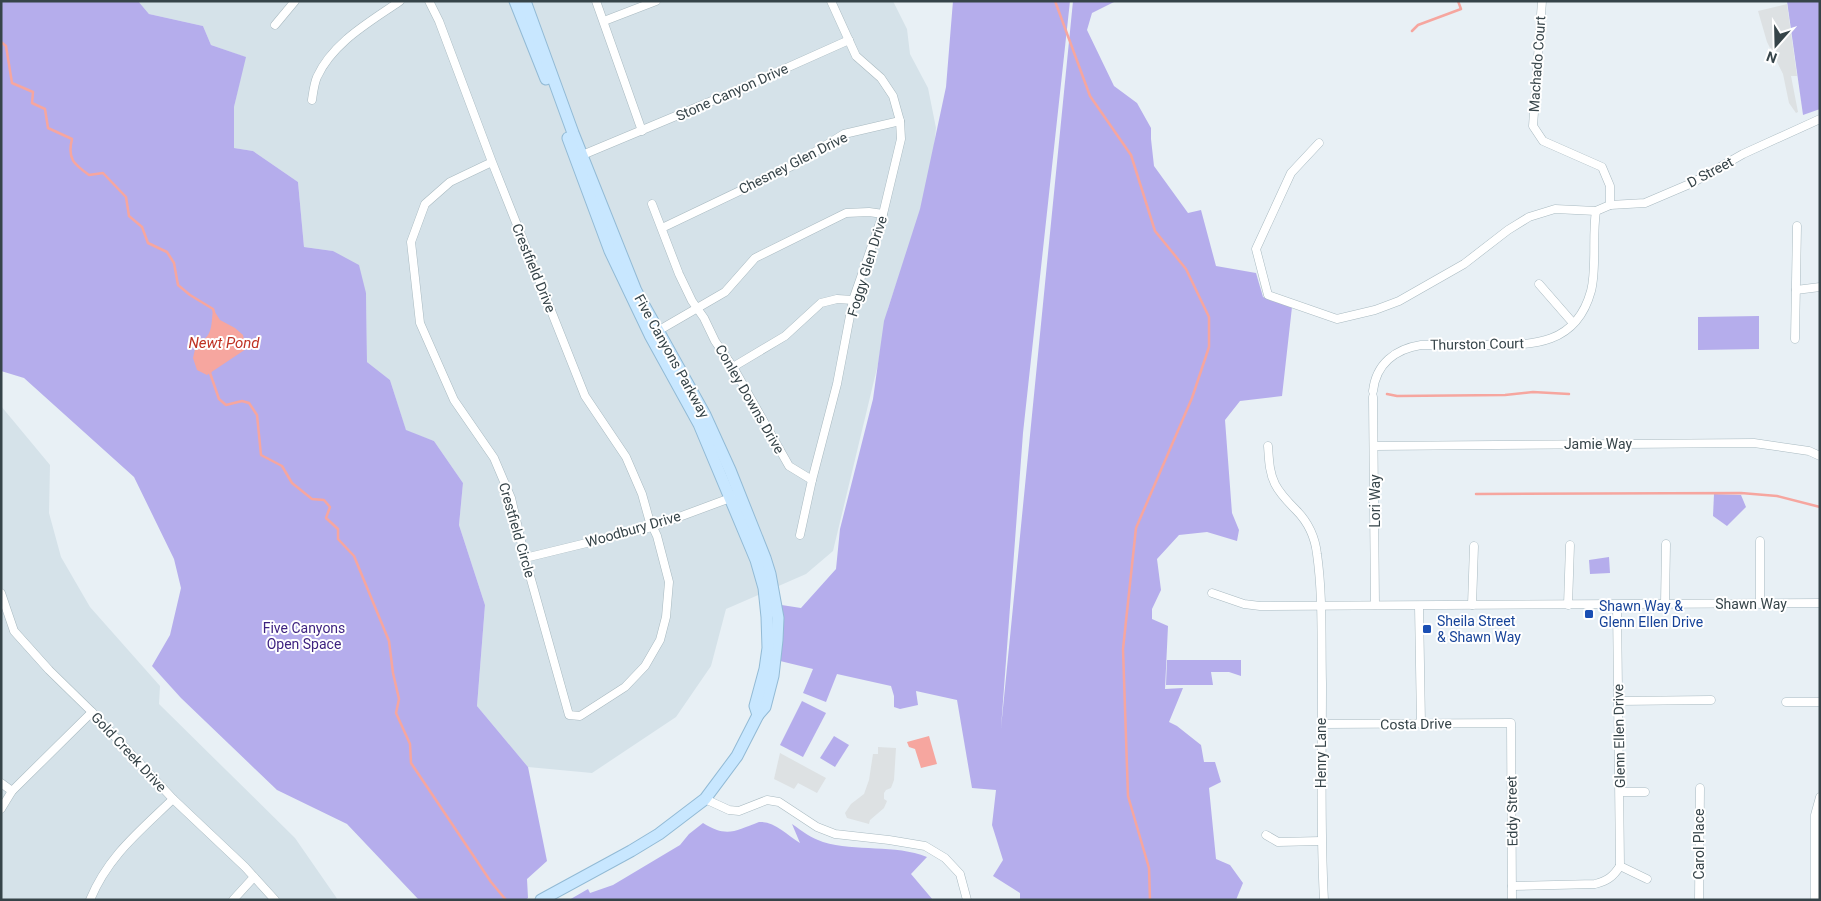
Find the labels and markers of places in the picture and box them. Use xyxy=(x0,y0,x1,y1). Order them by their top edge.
place label: Shawn Way & Glenn Ellen Drive xyxy=(1599,598,1703,630)
marker: Shawn Way & Glenn Ellen Drive xyxy=(1583,608,1595,620)
place label: Sheila Street & Shawn Way xyxy=(1437,613,1521,645)
marker: Sheila Street & Shawn Way xyxy=(1421,623,1433,635)

